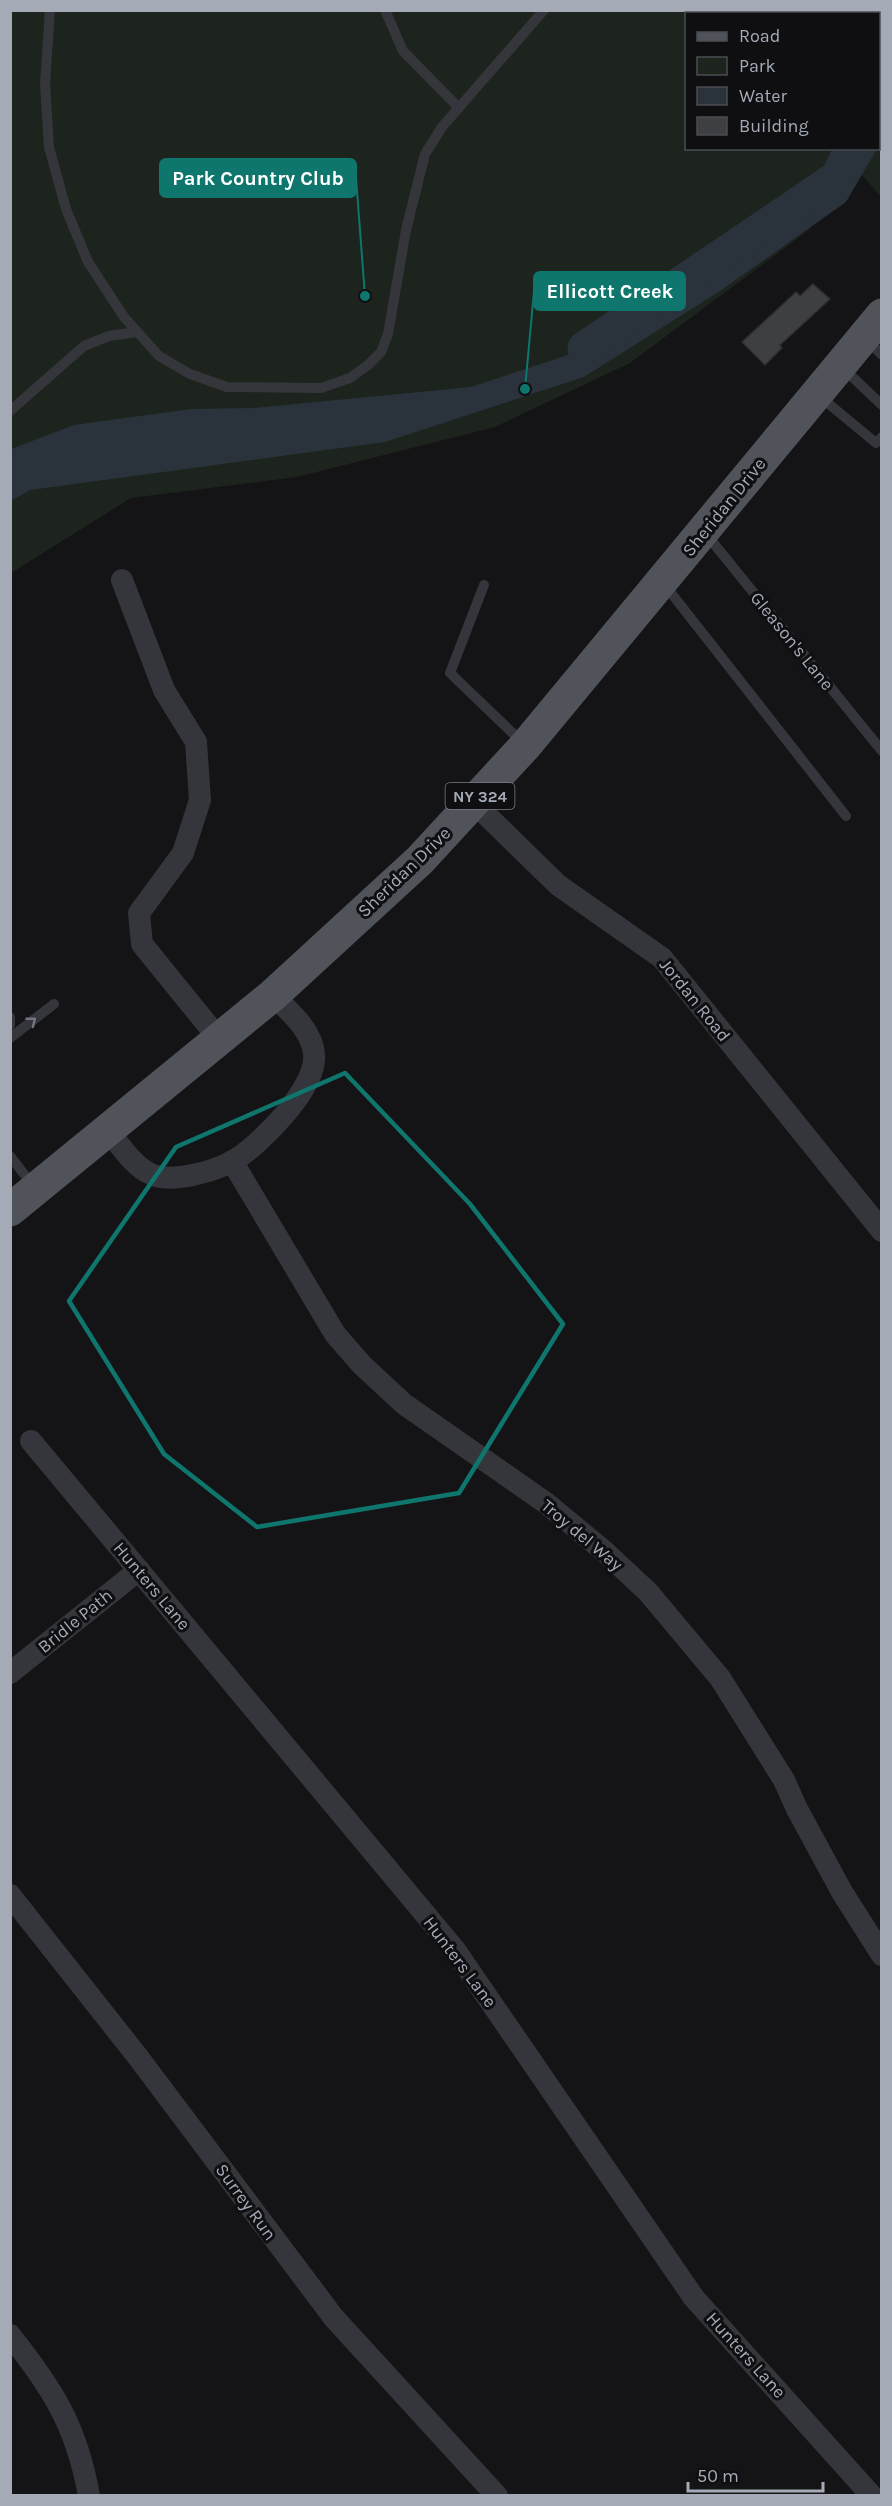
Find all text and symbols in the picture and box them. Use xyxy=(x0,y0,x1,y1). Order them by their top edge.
legend xyxy=(685,12,880,150)
text: Road xyxy=(739,25,780,47)
text: Park xyxy=(739,55,776,77)
text: Water xyxy=(739,85,787,107)
text: Building xyxy=(739,115,809,137)
callout: Park Country Club xyxy=(160,159,356,197)
text: Park Country Club xyxy=(172,167,344,190)
callout: Ellicott Creek xyxy=(534,272,685,310)
text: Ellicott Creek xyxy=(547,280,674,303)
street label: Sheridan Drive xyxy=(677,453,771,561)
street label: Gleason's Lane xyxy=(746,587,838,695)
road number: NY 324 xyxy=(446,783,514,809)
street label: Sheridan Drive xyxy=(353,822,455,922)
street label: Jordan Road xyxy=(655,954,735,1046)
one-way arrow xyxy=(25,1017,36,1028)
street label: Troy del Way xyxy=(537,1495,628,1576)
street label: Hunters Lane xyxy=(109,1537,195,1635)
street label: Bridle Path xyxy=(33,1584,117,1658)
street label: Hunters Lane xyxy=(419,1912,501,2012)
street label: Surrey Run xyxy=(211,2159,281,2245)
street label: Hunters Lane xyxy=(702,2307,790,2403)
scale bar xyxy=(688,2455,823,2493)
text: 50 m xyxy=(697,2465,739,2487)

